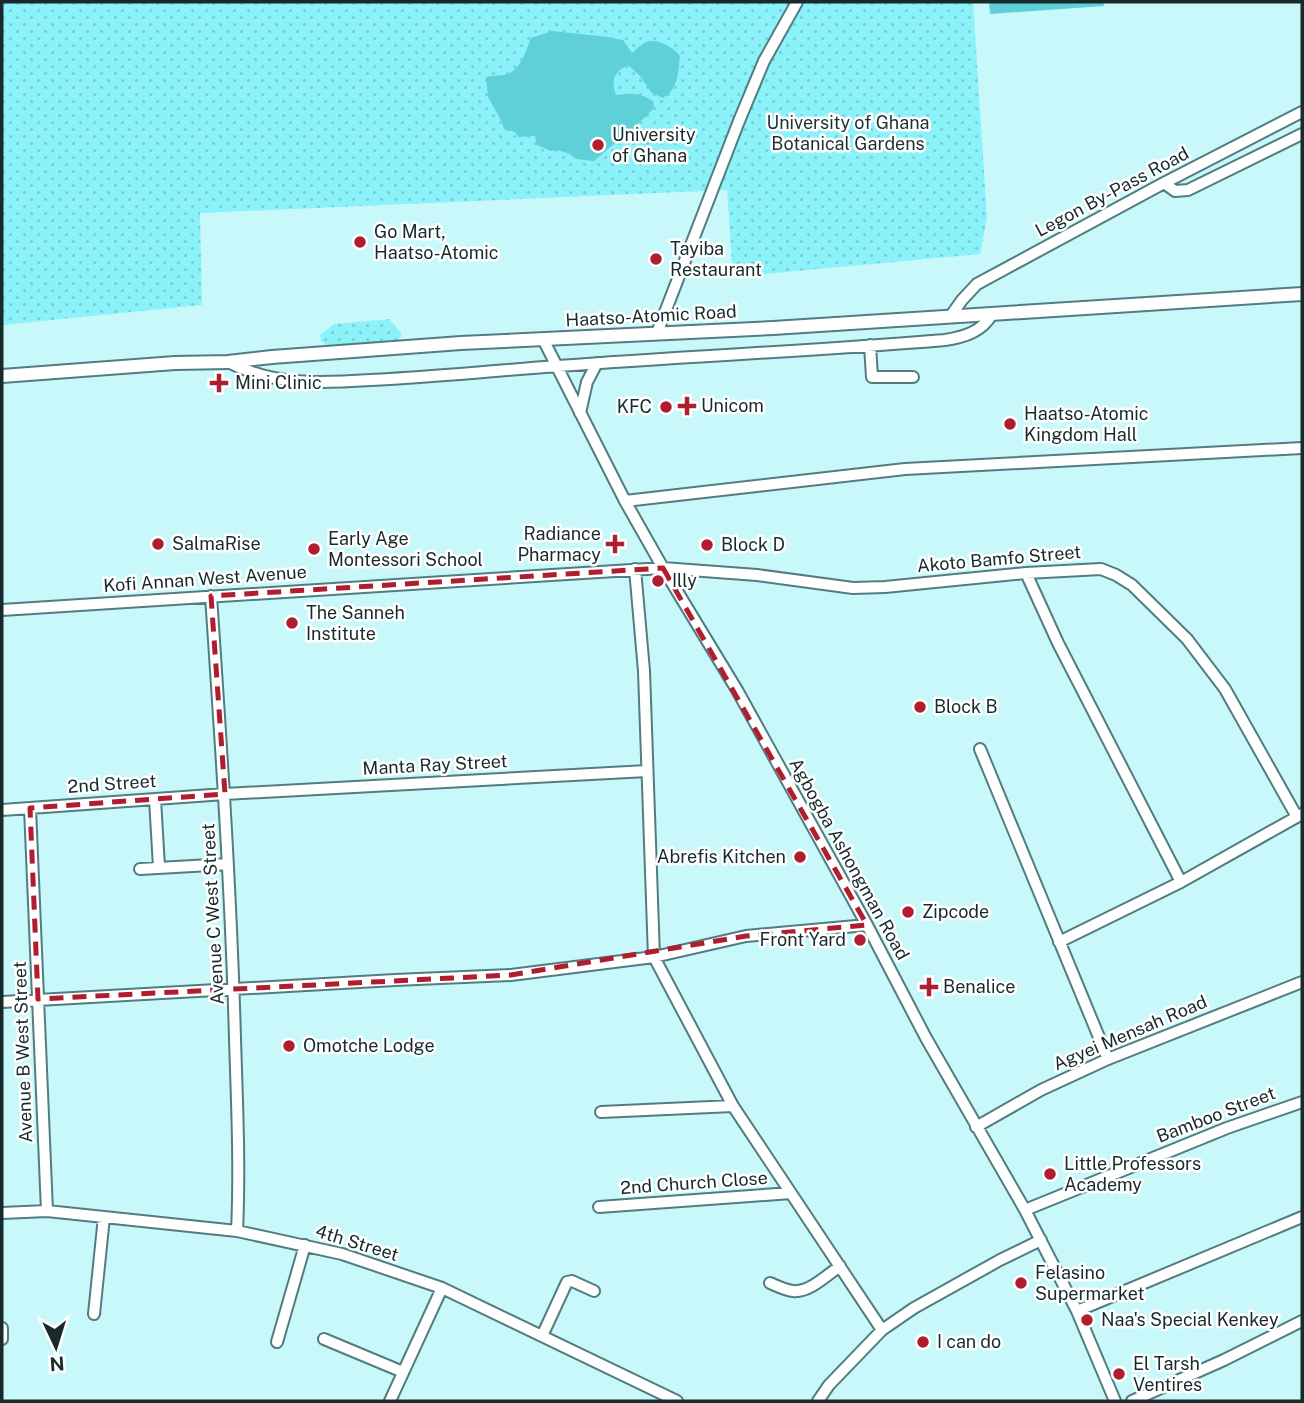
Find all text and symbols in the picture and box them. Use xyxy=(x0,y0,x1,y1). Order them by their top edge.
park label: University of Ghana Botanical Gardens xyxy=(767,112,929,154)
place label: University of Ghana xyxy=(612,124,696,166)
marker: University of Ghana xyxy=(590,137,606,153)
street label: Legon By-Pass Road xyxy=(1031,142,1192,241)
place label: Go Mart, Haatso-Atomic xyxy=(374,221,499,263)
marker: Go Mart, Haatso-Atomic xyxy=(352,234,368,250)
place label: Tayiba Restaurant xyxy=(670,238,762,280)
marker: Tayiba Restaurant xyxy=(648,251,664,267)
street label: Haatso-Atomic Road xyxy=(565,301,737,330)
place label: Mini Clinic xyxy=(235,372,322,393)
marker: Mini Clinic xyxy=(209,373,229,393)
place label: Unicom xyxy=(701,395,764,416)
place label: KFC xyxy=(617,396,652,417)
marker: Unicom xyxy=(679,398,695,414)
marker: KFC xyxy=(658,399,674,415)
place label: Haatso-Atomic Kingdom Hall xyxy=(1024,403,1149,445)
marker: Haatso-Atomic Kingdom Hall xyxy=(1002,416,1018,432)
place label: Radiance Pharmacy xyxy=(517,523,601,565)
place label: Early Age Montessori School xyxy=(328,528,483,570)
place label: SalmaRise xyxy=(172,533,261,554)
place label: Block D xyxy=(721,534,785,555)
marker: SalmaRise xyxy=(150,536,166,552)
marker: Radiance Pharmacy xyxy=(607,536,623,552)
marker: Block D xyxy=(699,537,715,553)
marker: Early Age Montessori School xyxy=(306,541,322,557)
street label: Akoto Bamfo Street xyxy=(916,541,1082,576)
street label: Kofi Annan West Avenue xyxy=(103,561,307,596)
place label: Illy xyxy=(672,570,697,591)
marker: Illy xyxy=(650,573,666,589)
place label: The Sanneh Institute xyxy=(306,602,405,644)
marker: The Sanneh Institute xyxy=(284,615,300,631)
place label: Block B xyxy=(934,696,997,717)
marker: Block B xyxy=(912,699,928,715)
street label: Manta Ray Street xyxy=(362,750,508,779)
street label: Agbogba Ashongman Road xyxy=(785,754,914,963)
street label: 2nd Street xyxy=(67,770,157,797)
street label: Avenue C West Street xyxy=(197,823,228,1005)
place label: Abrefis Kitchen xyxy=(657,846,786,867)
marker: Abrefis Kitchen xyxy=(792,849,808,865)
place label: Zipcode xyxy=(922,901,989,922)
marker: Zipcode xyxy=(900,904,916,920)
place label: Front Yard xyxy=(760,929,846,950)
marker: Front Yard xyxy=(852,932,868,948)
street label: Avenue B West Street xyxy=(9,961,36,1143)
place label: Benalice xyxy=(943,976,1015,997)
marker: Benalice xyxy=(921,979,937,995)
street label: Agyei Mensah Road xyxy=(1050,991,1210,1074)
place label: Omotche Lodge xyxy=(303,1035,435,1056)
marker: Omotche Lodge xyxy=(281,1038,297,1054)
street label: Bamboo Street xyxy=(1153,1082,1278,1147)
place label: Little Professors Academy xyxy=(1064,1153,1201,1195)
marker: Little Professors Academy xyxy=(1042,1166,1058,1182)
street label: 2nd Church Close xyxy=(620,1167,768,1198)
street label: 4th Street xyxy=(313,1220,401,1265)
place label: Felasino Supermarket xyxy=(1035,1262,1145,1304)
marker: Felasino Supermarket xyxy=(1013,1275,1029,1291)
place label: Naa's Special Kenkey xyxy=(1101,1309,1279,1330)
north arrow xyxy=(21,1312,91,1382)
marker: Naa's Special Kenkey xyxy=(1079,1312,1095,1328)
place label: I can do xyxy=(937,1331,1001,1352)
marker: I can do xyxy=(915,1334,931,1350)
text: N xyxy=(49,1352,65,1375)
place label: El Tarsh Ventires xyxy=(1133,1353,1202,1395)
marker: El Tarsh Ventires xyxy=(1111,1366,1127,1382)

